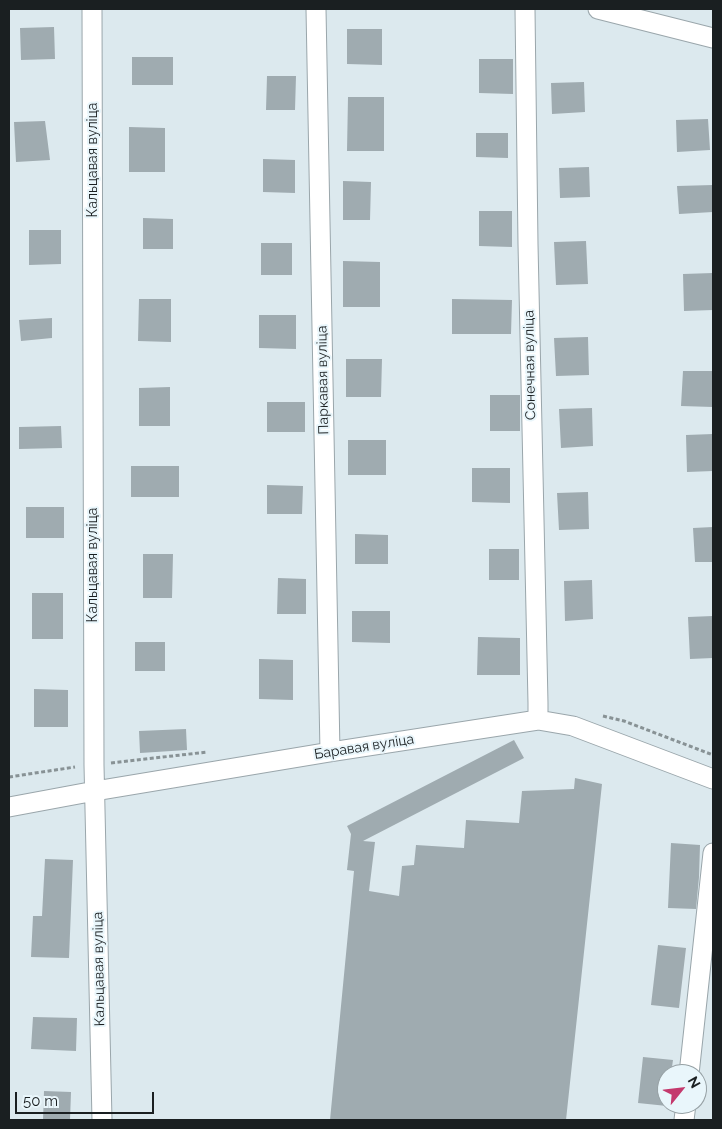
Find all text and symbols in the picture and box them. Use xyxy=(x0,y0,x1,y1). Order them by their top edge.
street label: Кальцавая вуліца xyxy=(85,103,101,217)
street label: Сонечная вуліца xyxy=(521,310,539,420)
street label: Паркавая вуліца xyxy=(314,325,332,435)
street label: Кальцавая вуліца xyxy=(85,508,101,622)
street label: Баравая вуліца xyxy=(313,731,415,763)
street label: Кальцавая вуліца xyxy=(90,911,108,1027)
north arrow xyxy=(657,1064,707,1114)
text: N xyxy=(685,1074,704,1091)
scale bar xyxy=(18,1082,156,1114)
text: 50 m xyxy=(23,1092,58,1110)

